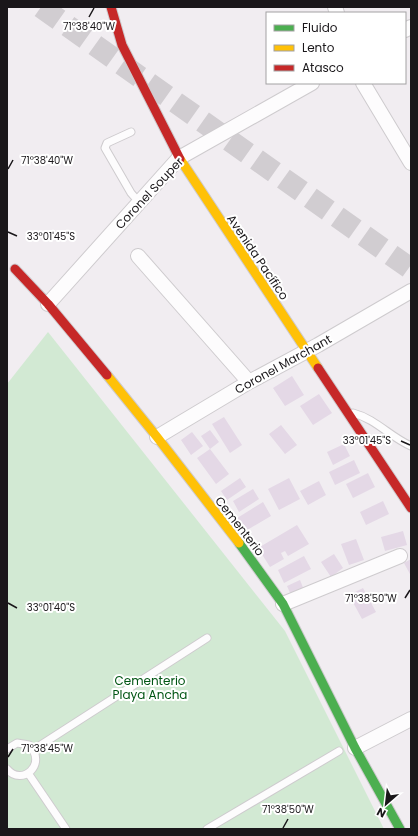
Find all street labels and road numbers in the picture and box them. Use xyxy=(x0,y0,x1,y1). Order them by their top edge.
street label: Coronel Souper xyxy=(111,153,187,233)
street label: Avenida Pacífico xyxy=(223,211,293,303)
street label: Coronel Marchant xyxy=(231,330,335,398)
street label: Cementerio xyxy=(211,493,269,559)

